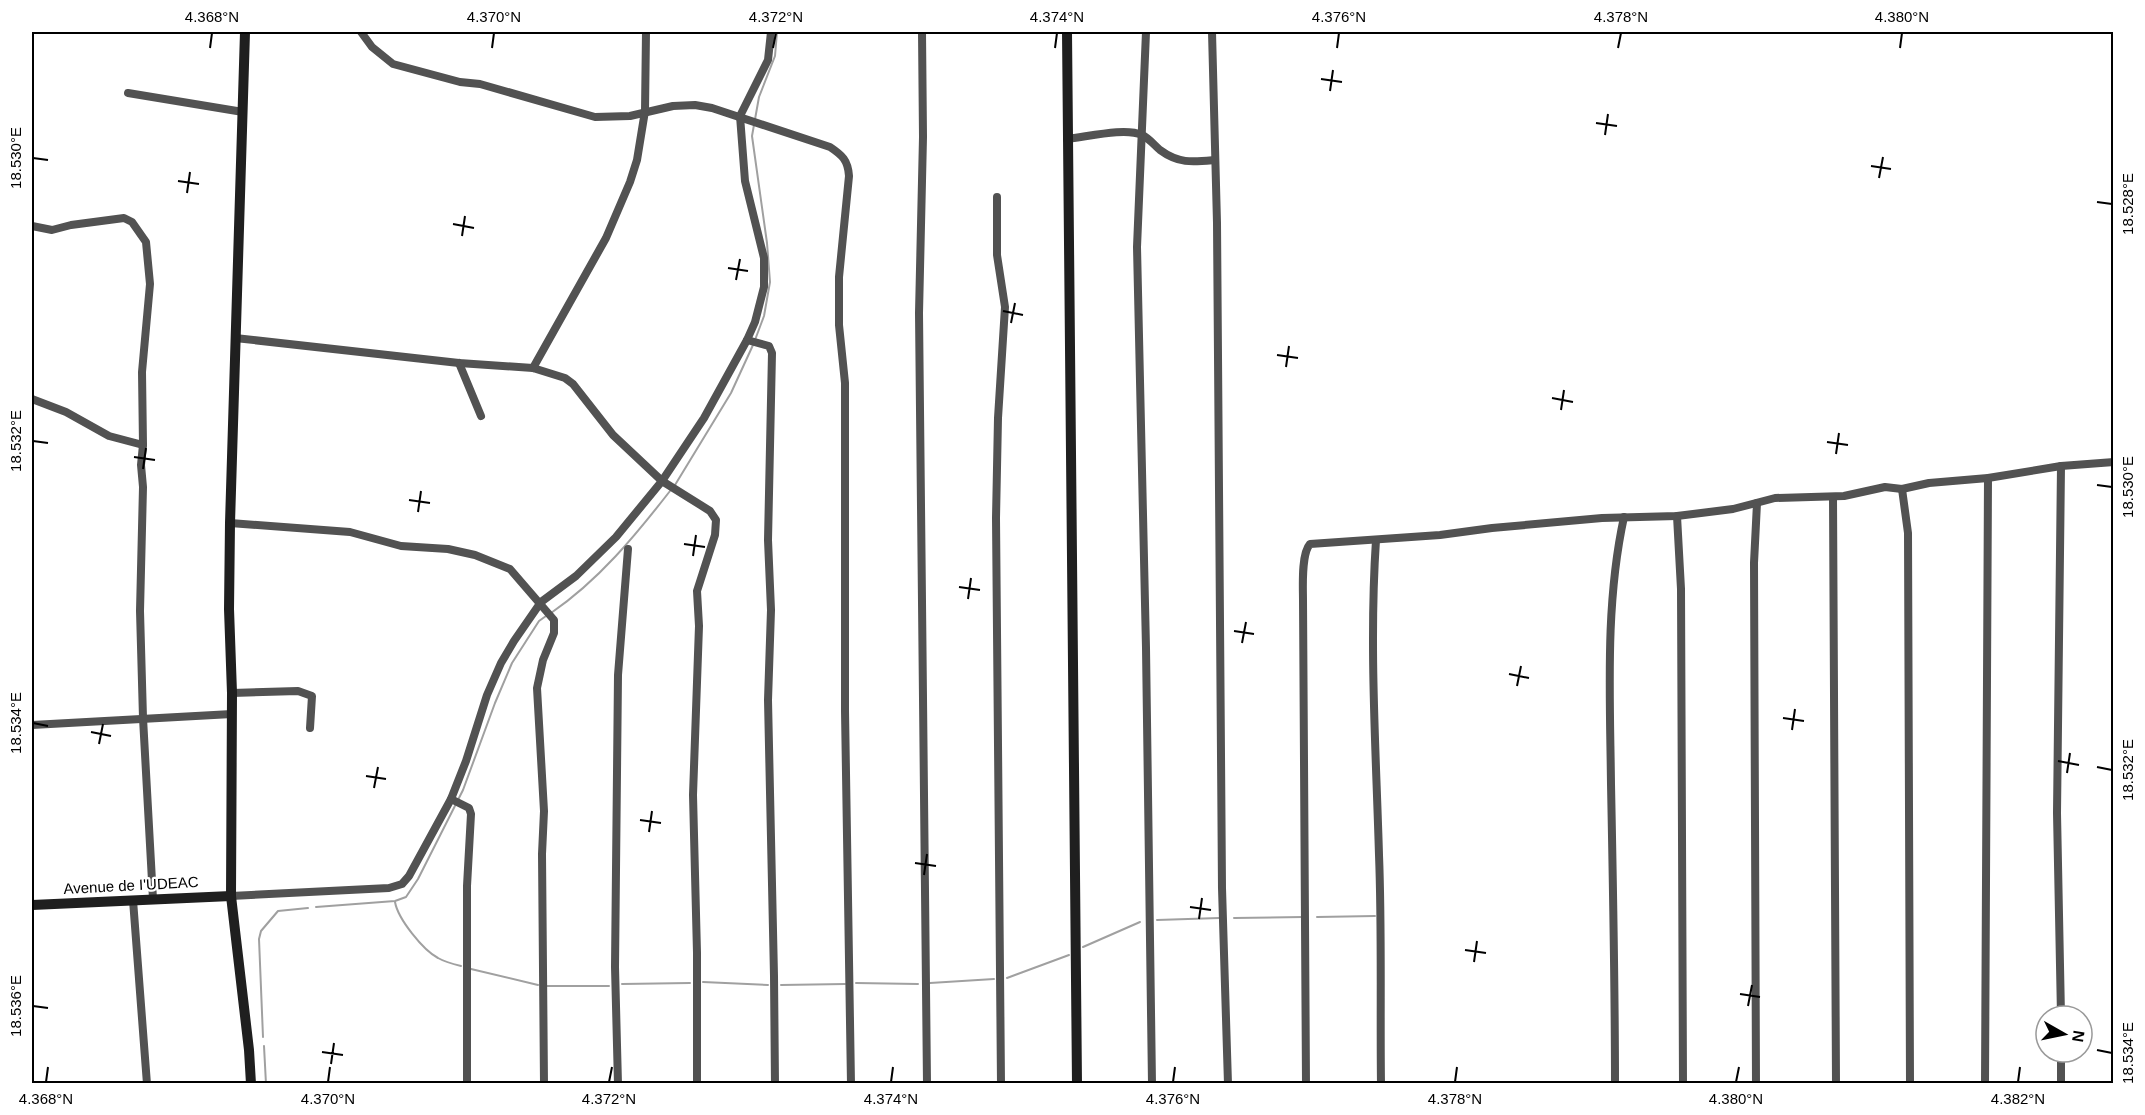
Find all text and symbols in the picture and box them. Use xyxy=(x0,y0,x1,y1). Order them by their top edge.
text: 4.368°N xyxy=(185,8,239,25)
text: 4.370°N xyxy=(467,8,521,25)
text: 4.372°N xyxy=(749,8,803,25)
text: 4.374°N xyxy=(1030,8,1084,25)
text: 4.376°N xyxy=(1312,8,1366,25)
text: 4.378°N xyxy=(1594,8,1648,25)
text: 4.380°N xyxy=(1875,8,1929,25)
text: 18.530°E xyxy=(7,127,24,189)
text: 18.528°E xyxy=(2119,173,2136,235)
text: 18.532°E xyxy=(7,410,24,472)
text: 18.530°E xyxy=(2119,456,2136,518)
text: 18.534°E xyxy=(7,692,24,754)
text: 18.532°E xyxy=(2119,739,2136,801)
street label: Avenue de I'UDEAC xyxy=(63,873,199,897)
text: 18.536°E xyxy=(7,975,24,1037)
north arrow xyxy=(2034,1004,2094,1064)
text: 18.534°E xyxy=(2119,1022,2136,1084)
text: N xyxy=(2069,1029,2088,1043)
text: 4.368°N xyxy=(19,1090,73,1107)
text: 4.370°N xyxy=(301,1090,355,1107)
text: 4.372°N xyxy=(582,1090,636,1107)
text: 4.374°N xyxy=(864,1090,918,1107)
text: 4.376°N xyxy=(1146,1090,1200,1107)
text: 4.378°N xyxy=(1428,1090,1482,1107)
text: 4.380°N xyxy=(1709,1090,1763,1107)
text: 4.382°N xyxy=(1991,1090,2045,1107)

